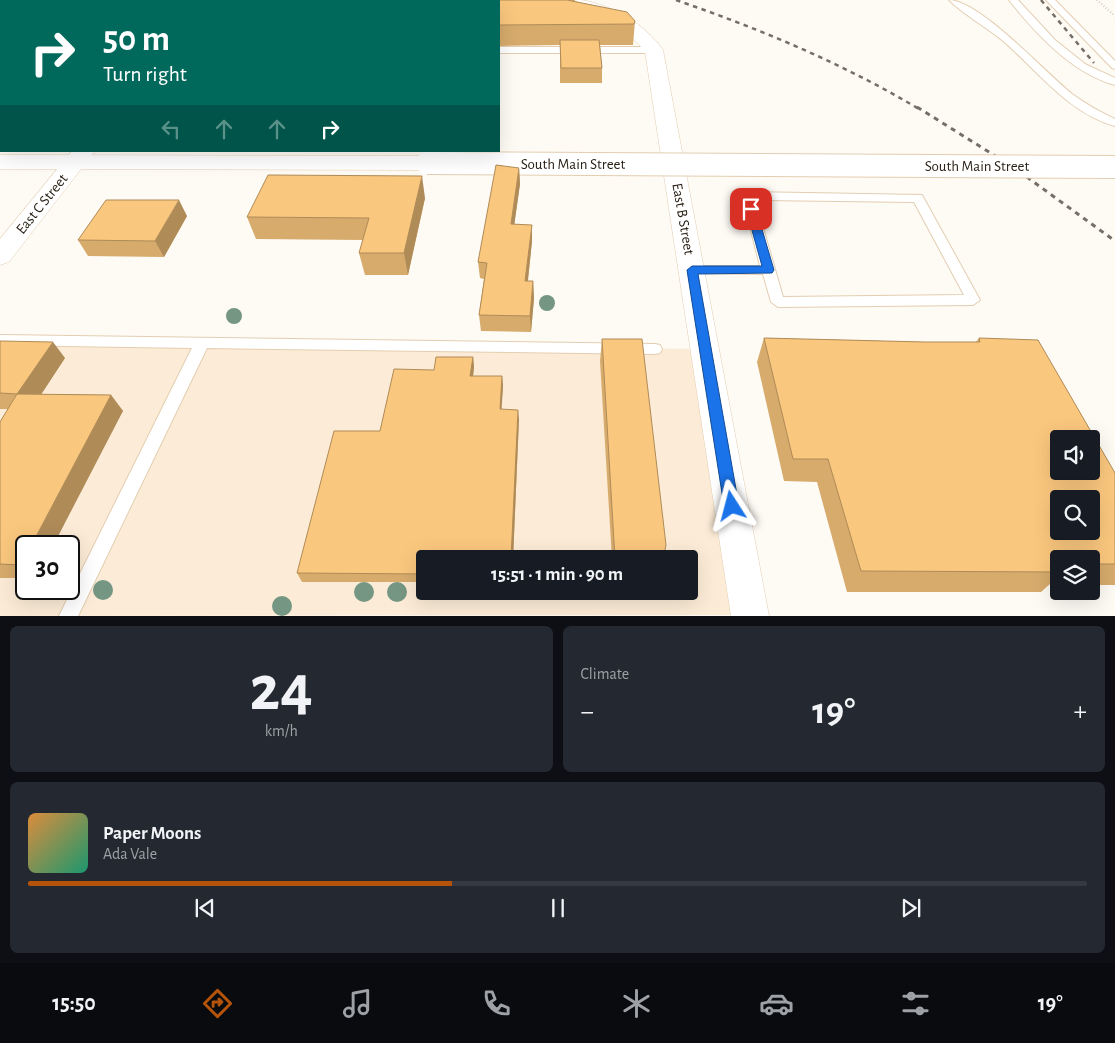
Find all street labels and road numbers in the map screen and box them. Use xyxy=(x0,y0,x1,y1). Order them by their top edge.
street label: South Main Street xyxy=(521,157,626,172)
street label: South Main Street xyxy=(925,159,1030,174)
street label: East C Street xyxy=(13,171,71,237)
street label: East B Street xyxy=(669,182,697,256)

